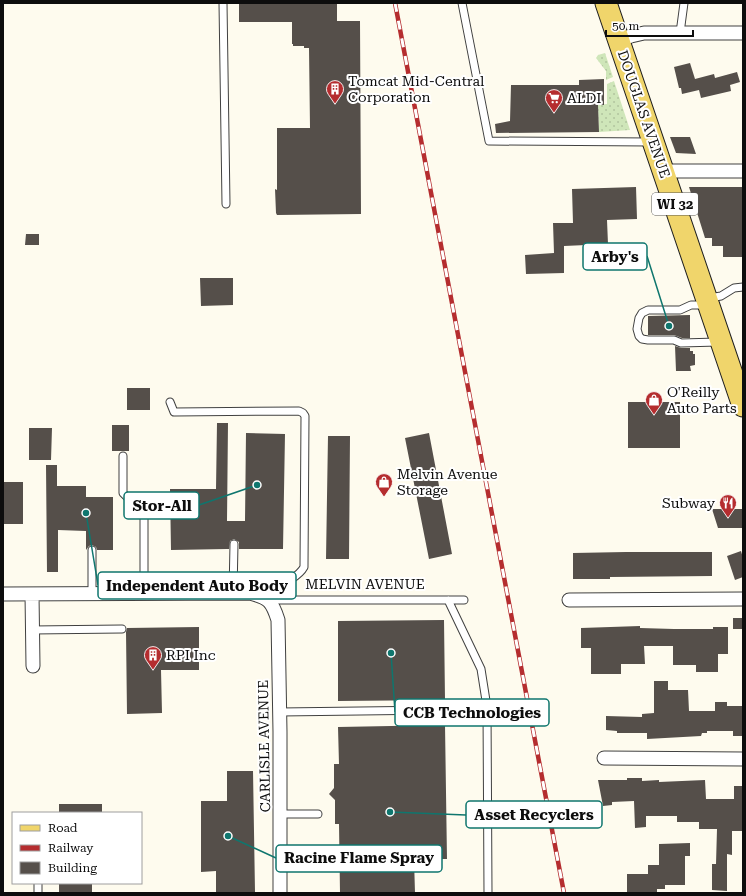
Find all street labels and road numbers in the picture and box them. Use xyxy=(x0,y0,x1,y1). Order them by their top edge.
street label: DOUGLAS AVENUE xyxy=(615,48,673,180)
road number: WI 32 xyxy=(652,193,698,215)
street label: MELVIN AVENUE xyxy=(305,576,425,592)
street label: CARLISLE AVENUE xyxy=(255,680,273,812)

